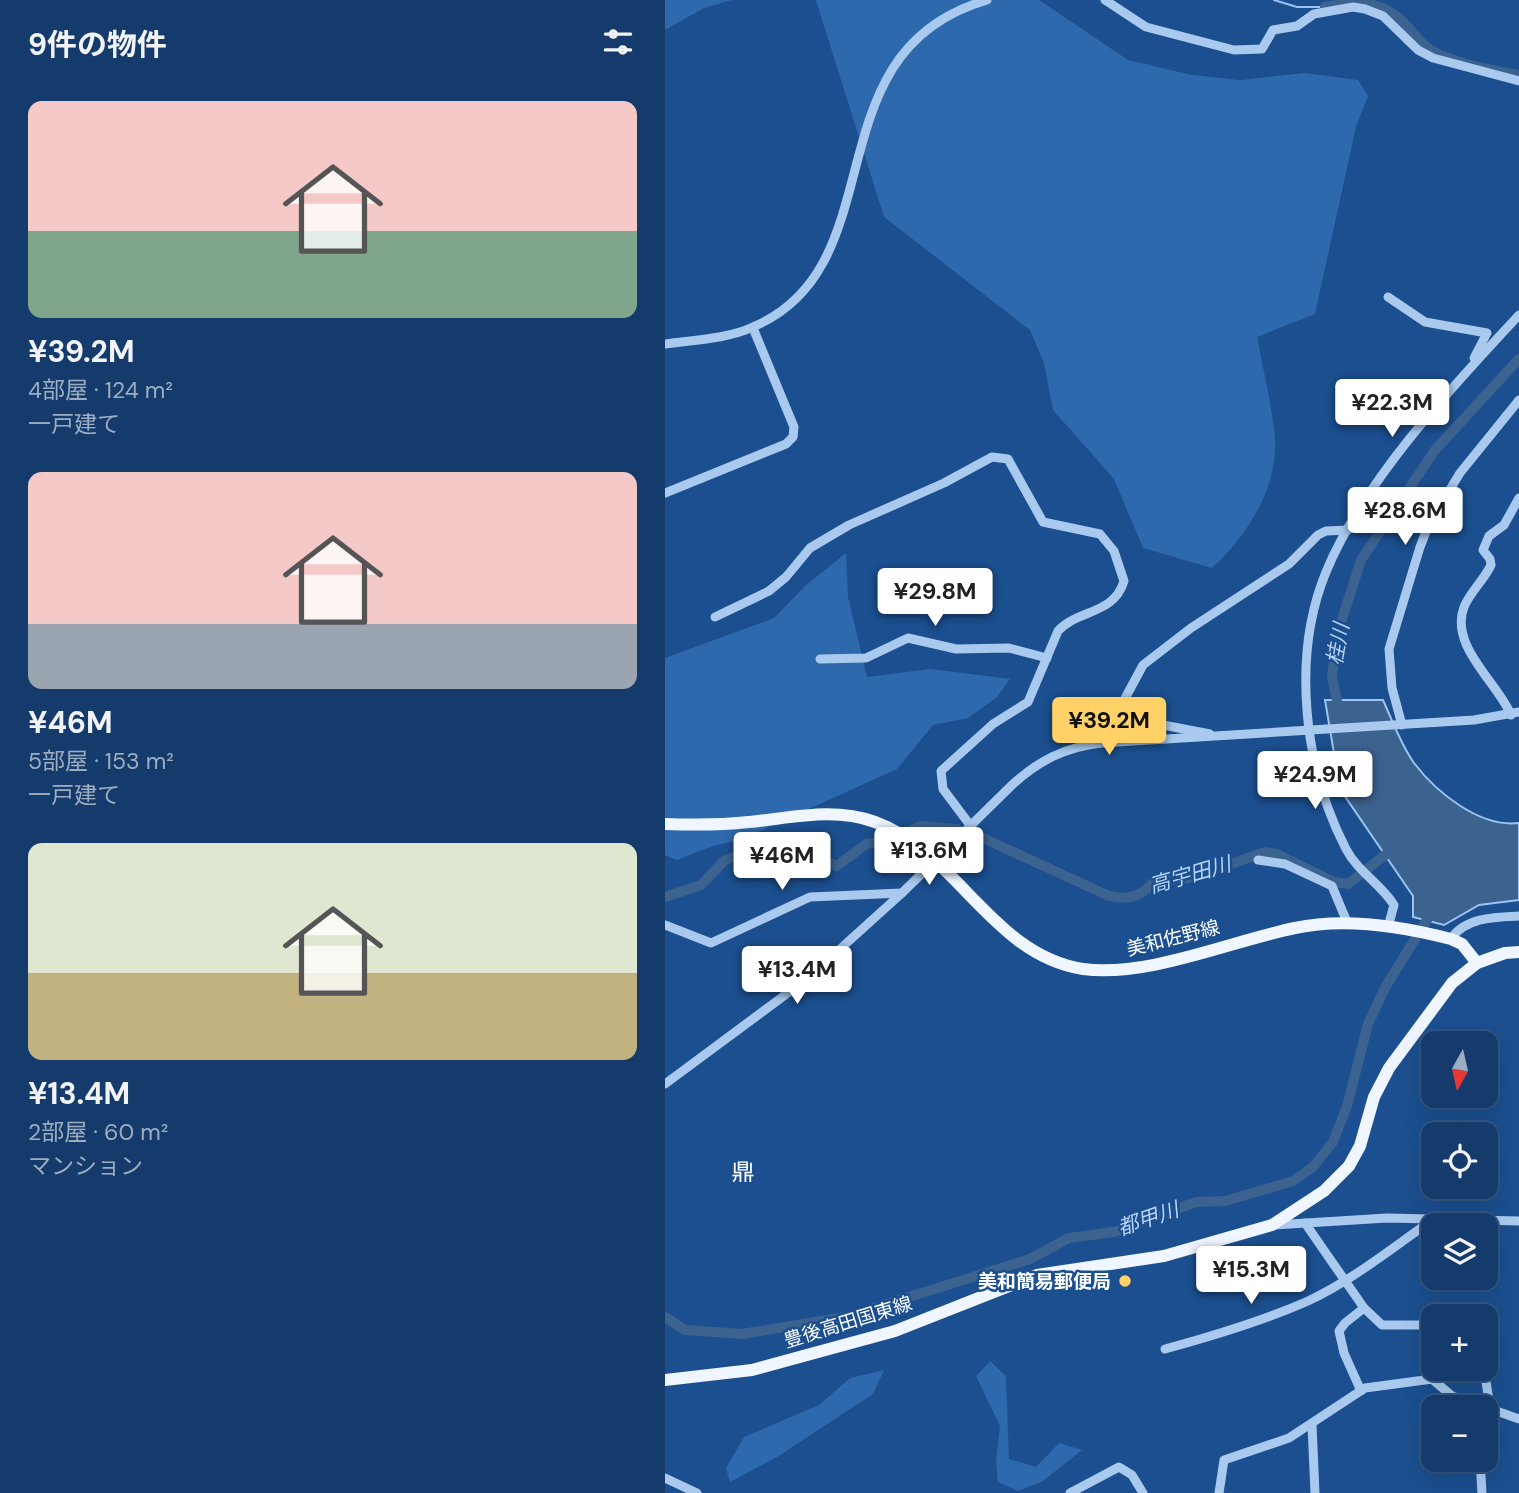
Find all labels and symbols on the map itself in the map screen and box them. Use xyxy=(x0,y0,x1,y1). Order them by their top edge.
pin: ¥22.3M xyxy=(1335,380,1449,439)
pin: ¥28.6M xyxy=(1348,488,1462,547)
pin: ¥29.8M xyxy=(878,568,992,628)
water label: 桂川 xyxy=(1321,619,1356,667)
pin: ¥39.2M xyxy=(1052,698,1166,757)
pin: ¥24.9M xyxy=(1258,752,1372,811)
pin: ¥13.6M xyxy=(872,828,986,887)
pin: ¥46M xyxy=(741,832,823,892)
water label: 高宇田川 xyxy=(1146,849,1236,900)
street label: 美和佐野線 xyxy=(1124,914,1222,962)
pin: ¥13.4M xyxy=(740,946,854,1006)
north arrow xyxy=(1421,1031,1498,1108)
district label: 鼎 xyxy=(732,1157,755,1187)
water label: 都甲川 xyxy=(1114,1195,1184,1242)
pin: ¥15.3M xyxy=(1194,1246,1308,1306)
place label: 美和簡易郵便局 xyxy=(978,1269,1111,1294)
marker: 美和簡易郵便局 xyxy=(1117,1273,1133,1289)
street label: 豊後高田国東線 xyxy=(781,1291,915,1353)

